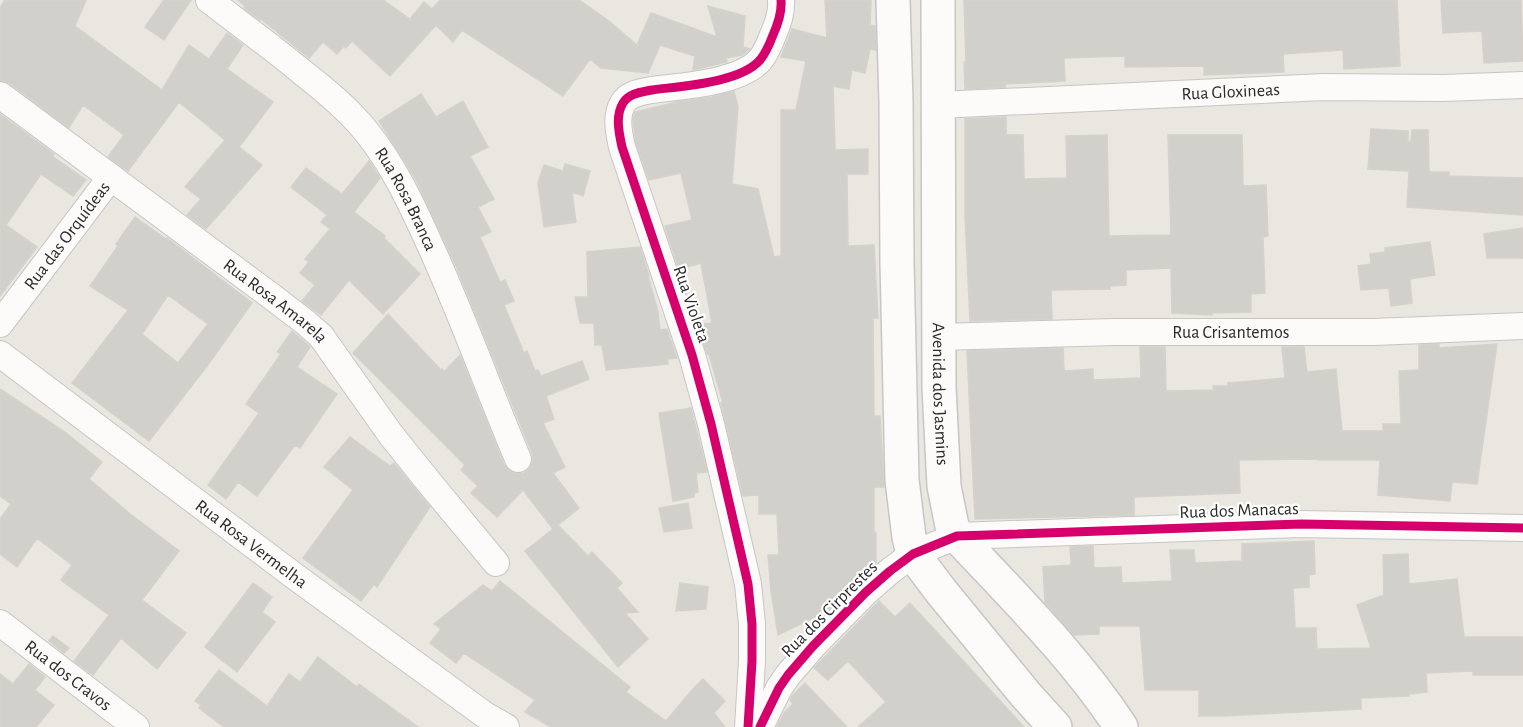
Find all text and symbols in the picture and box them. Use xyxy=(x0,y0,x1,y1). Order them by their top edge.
street label: Rua Gloxineas xyxy=(1181,81,1280,104)
street label: Rua Rosa Branca xyxy=(371,144,439,254)
street label: Rua das Orquídeas xyxy=(21,179,114,293)
street label: Rua Rosa Amarela xyxy=(220,256,331,346)
street label: Rua Violeta xyxy=(669,263,713,345)
street label: Avenida dos Jasmins xyxy=(929,323,951,466)
street label: Rua Crisantemos xyxy=(1172,324,1290,342)
street label: Rua Rosa Vermelha xyxy=(192,497,310,592)
street label: Rua dos Manacas xyxy=(1179,500,1299,522)
street label: Rua dos Cirprestes xyxy=(778,558,881,661)
street label: Rua dos Cravos xyxy=(21,637,114,715)

